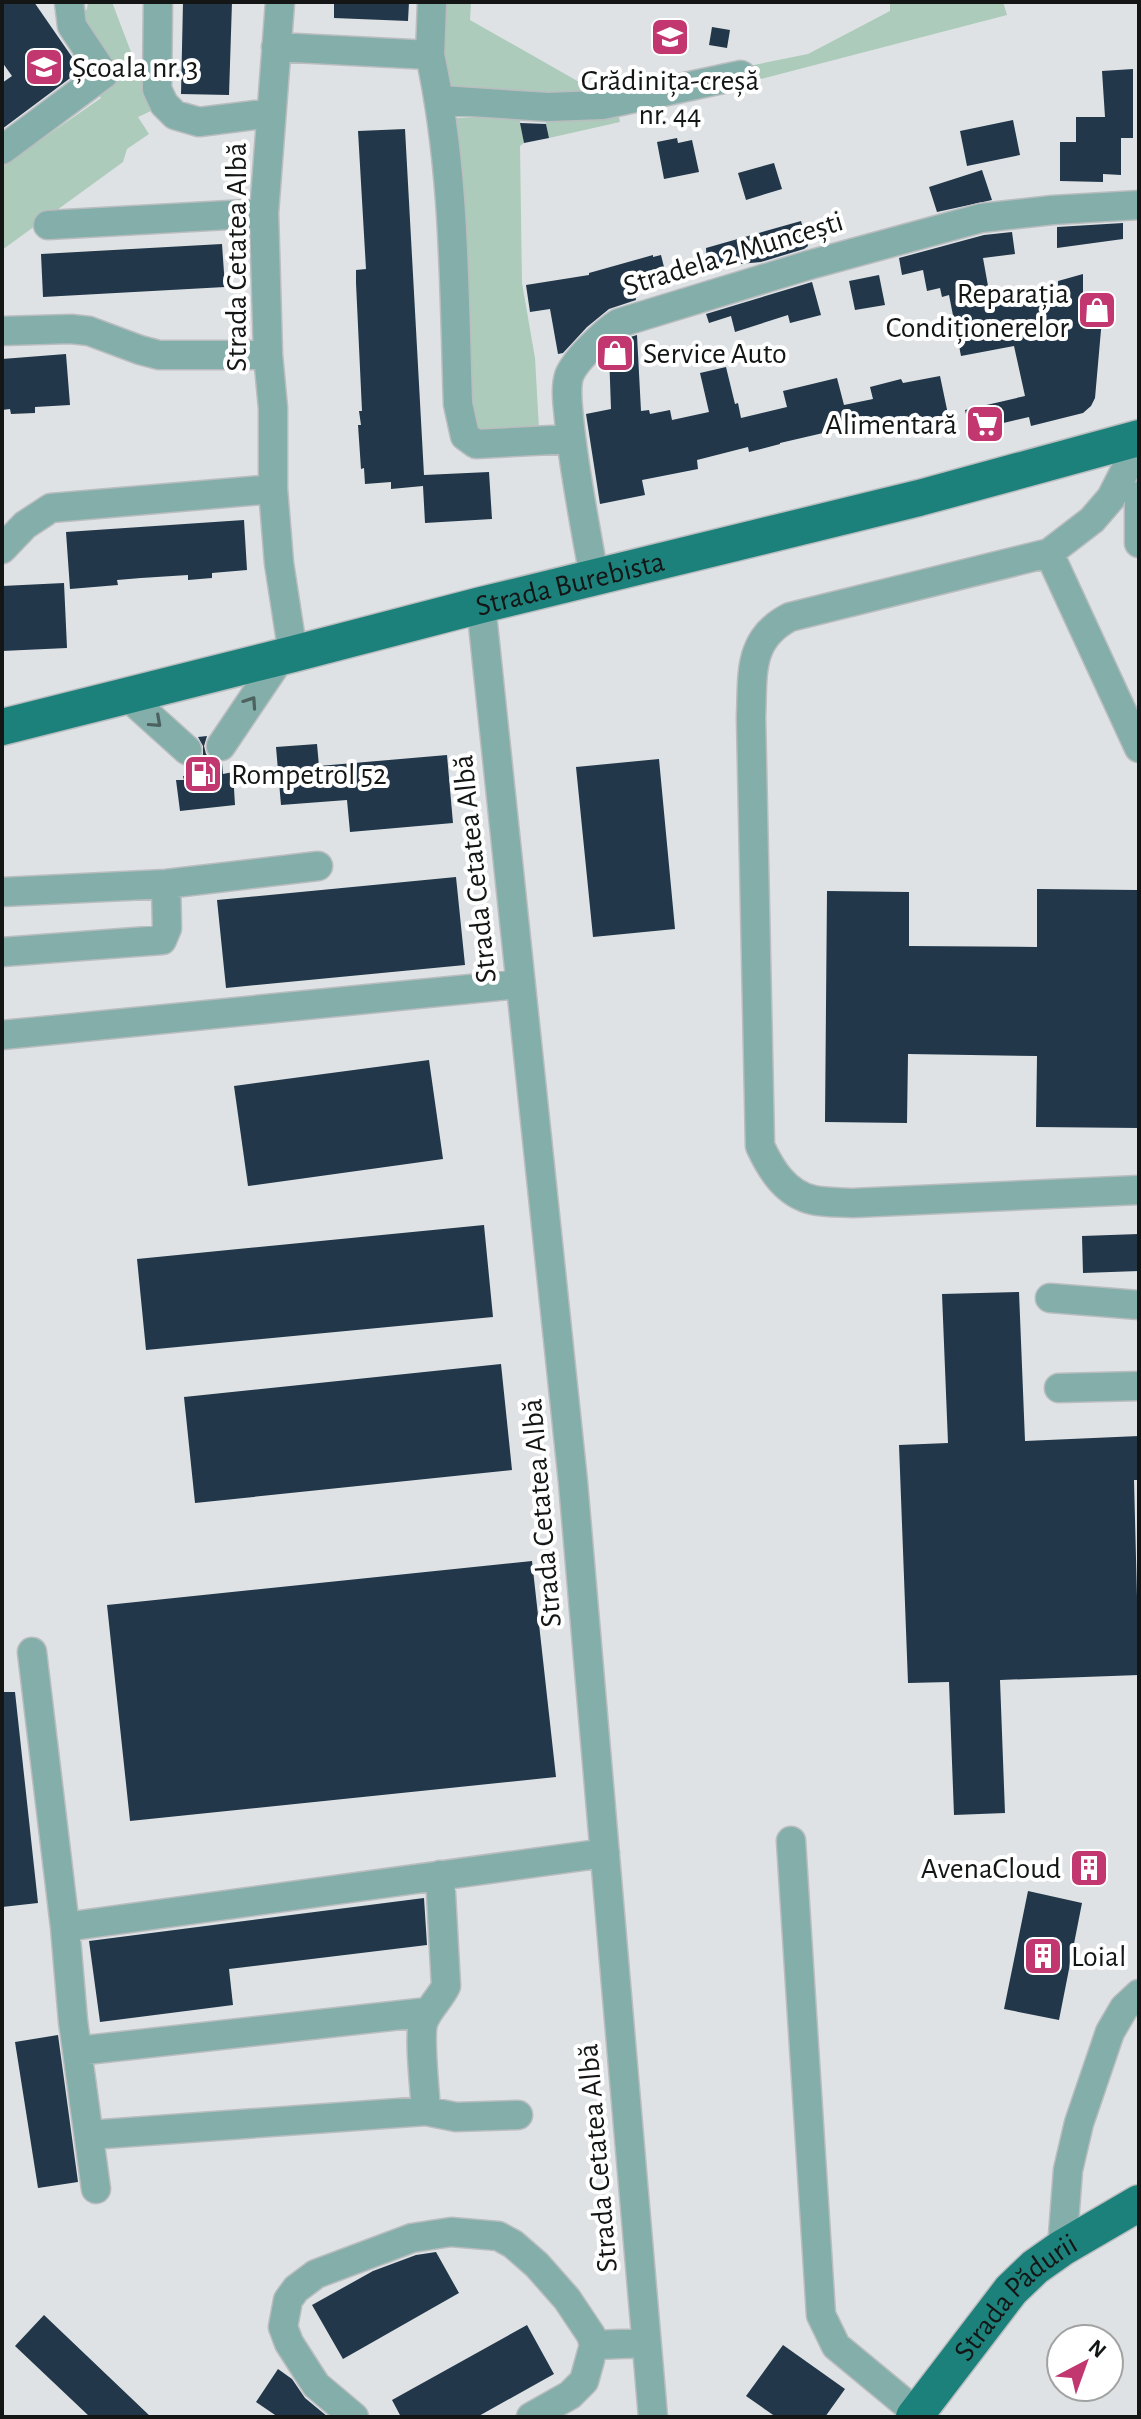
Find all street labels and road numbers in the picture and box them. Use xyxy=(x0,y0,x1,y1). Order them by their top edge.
street label: Strada Cetatea Albă xyxy=(222,142,252,372)
street label: Stradela 2 Muncești xyxy=(620,206,847,304)
street label: Strada Burebista xyxy=(473,547,668,622)
street label: Strada Cetatea Albă xyxy=(448,753,502,985)
street label: Strada Cetatea Albă xyxy=(517,1397,567,1628)
street label: Strada Cetatea Albă xyxy=(573,2042,623,2273)
street label: Strada Pădurii xyxy=(949,2229,1082,2367)

